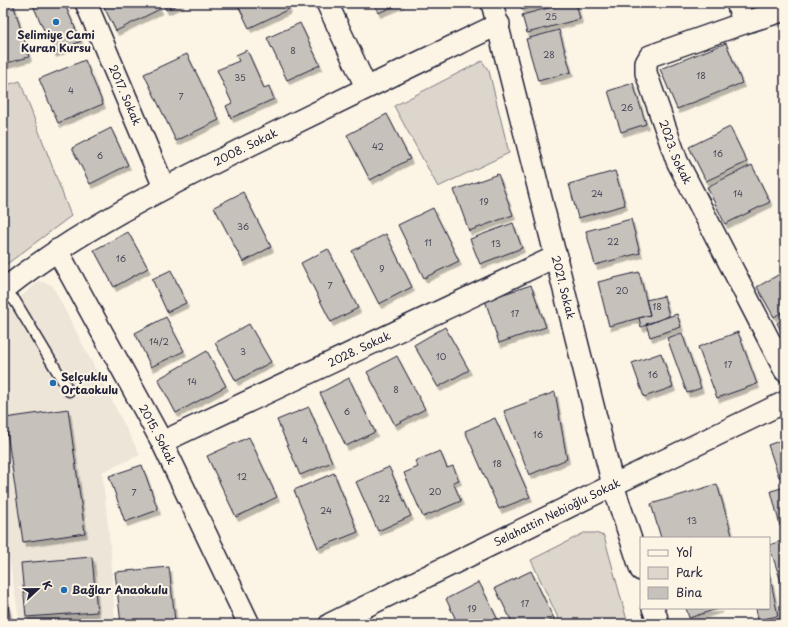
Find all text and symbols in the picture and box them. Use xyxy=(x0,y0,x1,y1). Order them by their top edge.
house number: 25 xyxy=(545,9,557,23)
marker: Selimiye Cami Kuran Kursu xyxy=(51,17,61,27)
place label: Selimiye Cami Kuran Kursu xyxy=(17,26,95,56)
house number: 8 xyxy=(290,43,296,57)
house number: 28 xyxy=(543,47,555,61)
street label: 2017. Sokak xyxy=(105,62,146,128)
house number: 18 xyxy=(696,68,706,82)
house number: 35 xyxy=(234,70,246,84)
house number: 4 xyxy=(68,83,74,97)
house number: 7 xyxy=(178,89,184,103)
house number: 26 xyxy=(621,100,633,114)
street label: 2023. Sokak xyxy=(655,117,697,188)
street label: 2008. Sokak xyxy=(210,123,281,170)
house number: 42 xyxy=(372,139,384,153)
house number: 16 xyxy=(713,146,723,160)
house number: 6 xyxy=(97,148,103,162)
house number: 24 xyxy=(591,186,603,200)
house number: 14 xyxy=(733,186,743,200)
house number: 19 xyxy=(479,194,489,208)
house number: 36 xyxy=(237,219,249,233)
house number: 22 xyxy=(607,234,619,248)
house number: 11 xyxy=(424,235,432,249)
house number: 13 xyxy=(491,236,501,250)
house number: 16 xyxy=(116,251,126,265)
street label: 2021. Sokak xyxy=(548,253,580,321)
house number: 9 xyxy=(379,261,385,275)
house number: 7 xyxy=(327,278,333,292)
house number: 20 xyxy=(616,283,629,297)
house number: 18 xyxy=(652,299,662,313)
house number: 17 xyxy=(511,306,520,320)
street label: 2028. Sokak xyxy=(325,326,393,371)
house number: 14/2 xyxy=(149,334,169,348)
house number: 3 xyxy=(240,344,246,358)
house number: 10 xyxy=(436,349,447,363)
house number: 17 xyxy=(724,357,733,371)
house number: 16 xyxy=(648,367,658,381)
place label: Selçuklu Ortaokulu xyxy=(61,368,118,398)
house number: 14 xyxy=(187,374,197,388)
marker: Selçuklu Ortaokulu xyxy=(48,378,58,388)
house number: 8 xyxy=(393,382,399,396)
street label: 2015. Sokak xyxy=(135,401,181,468)
house number: 6 xyxy=(344,404,350,418)
house number: 16 xyxy=(533,427,543,441)
house number: 4 xyxy=(302,433,308,447)
house number: 18 xyxy=(492,456,502,470)
house number: 12 xyxy=(237,469,247,483)
street label: Selahattin Nebioğlu Sokak xyxy=(491,473,624,550)
house number: 20 xyxy=(429,484,442,498)
house number: 7 xyxy=(131,485,137,499)
house number: 22 xyxy=(378,491,390,505)
house number: 24 xyxy=(320,503,332,517)
house number: 13 xyxy=(687,513,697,527)
legend xyxy=(640,537,770,609)
text: Yol xyxy=(676,543,692,561)
text: Park xyxy=(676,563,703,581)
north arrow xyxy=(18,569,58,609)
text: K xyxy=(38,578,57,592)
place label: Bağlar Anaokulu xyxy=(72,581,168,598)
text: Bina xyxy=(676,583,702,601)
marker: Bağlar Anaokulu xyxy=(59,585,69,595)
house number: 17 xyxy=(521,596,530,610)
house number: 19 xyxy=(467,601,477,615)

